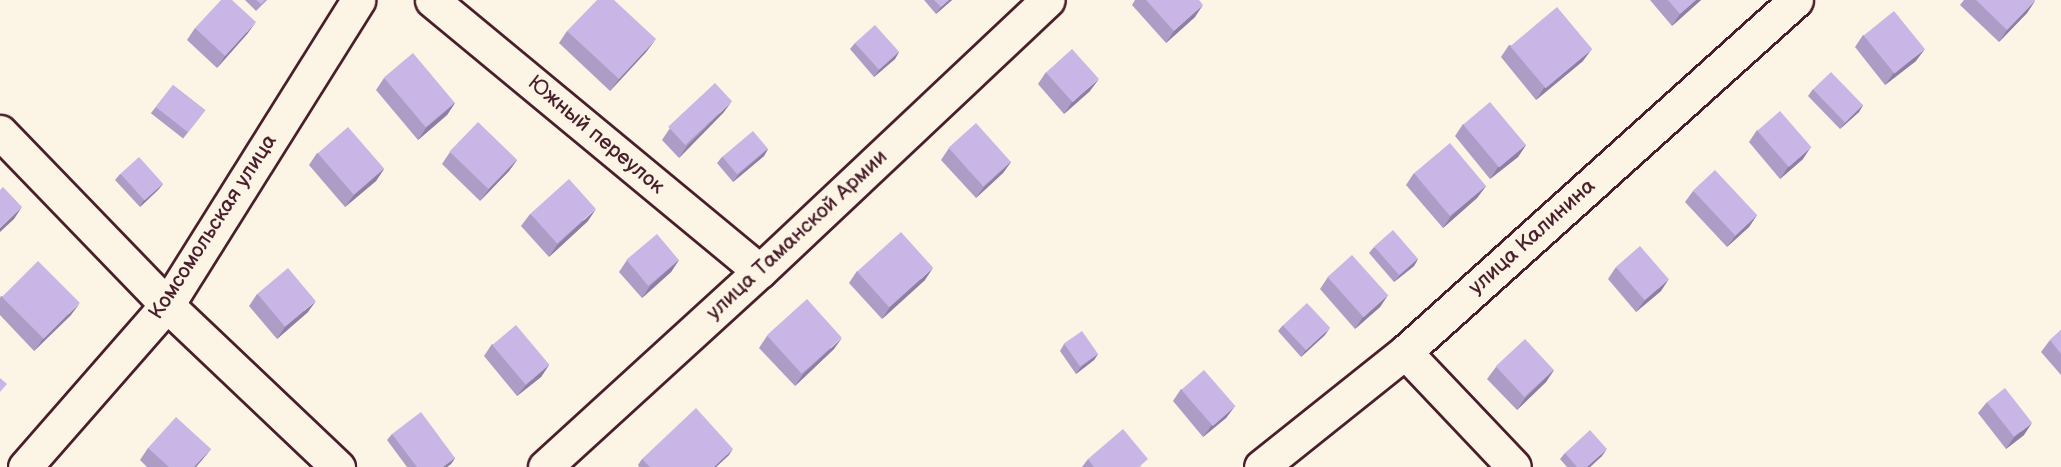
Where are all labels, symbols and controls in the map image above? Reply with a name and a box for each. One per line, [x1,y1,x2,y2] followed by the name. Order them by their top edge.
[522,70,670,200] street label: Южный переулок
[144,130,282,324] street label: Комсомольская улица
[701,145,893,325] street label: улица Таманской Армии
[1464,174,1600,300] street label: улица Калинина

